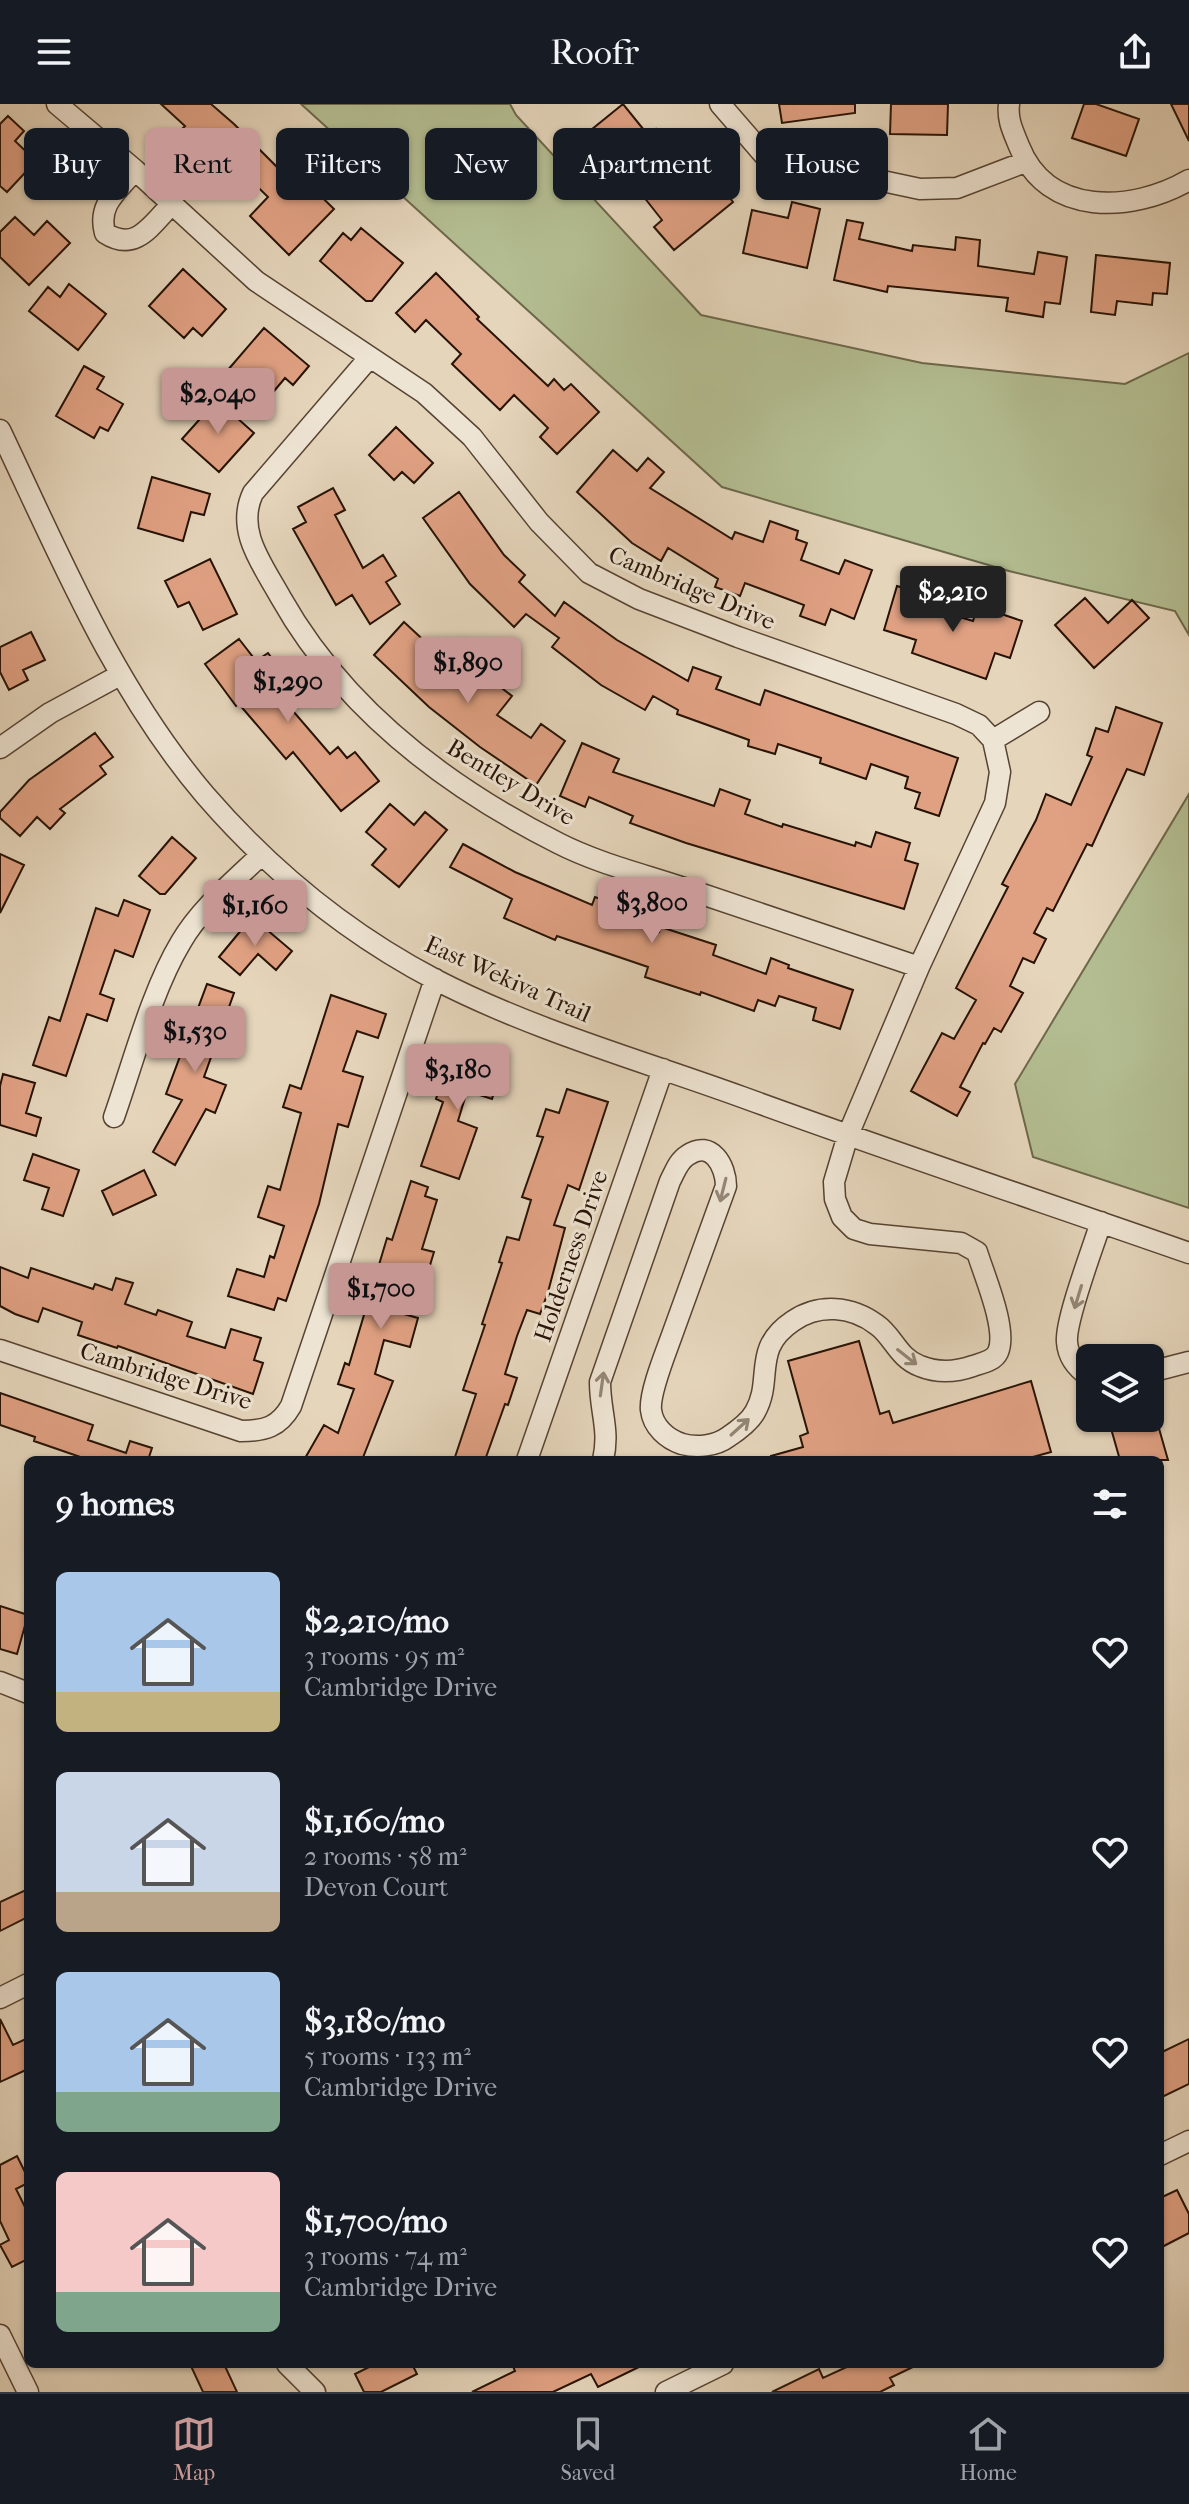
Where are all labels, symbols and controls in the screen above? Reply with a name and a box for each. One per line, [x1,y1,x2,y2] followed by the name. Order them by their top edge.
[32,30,76,74] icon: menu
[1113,30,1157,74] icon: share
[550,31,639,73] text: Roofr
[24,128,129,200] chip: Buy
[145,128,260,200] chip: Rent
[276,128,409,200] chip: Filters
[425,128,537,200] chip: New
[553,128,740,200] chip: Apartment
[756,128,888,200] chip: House
[153,368,283,436] pin: $2,040
[180,378,256,409] text: $2,040
[605,540,780,636] street label: Cambridge Drive
[888,566,1018,634] pin: $2,210
[918,576,988,607] text: $2,210
[403,637,533,705] pin: $1,890
[433,647,503,678] text: $1,890
[223,656,353,724] pin: $1,290
[253,666,323,697] text: $1,290
[442,733,580,831] street label: Bentley Drive
[587,877,717,945] pin: $3,800
[190,880,320,948] pin: $1,160
[616,887,688,918] text: $3,800
[222,890,288,921] text: $1,160
[421,930,596,1028] street label: East Wekiva Trail
[130,1006,260,1074] pin: $1,530
[163,1016,227,1047] text: $1,530
[393,1044,523,1112] pin: $3,180
[424,1054,492,1085] text: $3,180
[529,1166,613,1345] street label: Holderness Drive
[714,1177,729,1203] one-way arrow
[316,1263,446,1331] pin: $1,700
[347,1273,415,1304] text: $1,700
[1070,1284,1084,1309] one-way arrow
[77,1337,255,1415] street label: Cambridge Drive
[1076,1344,1164,1432] map controls
[1076,1344,1164,1432] button: layers
[896,1349,917,1366] one-way arrow
[595,1371,610,1397] one-way arrow
[729,1418,749,1436] one-way arrow
[1088,1482,1132,1526] icon: filters
[56,1484,175,1524] text: 9 homes
[304,1601,449,1641] text: $2,210/mo
[120,1604,216,1700] icon: home
[1088,1630,1132,1674] icon: heart
[304,1641,464,1672] text: 3 rooms · 95 m²
[304,1672,497,1703] text: Cambridge Drive
[304,1801,445,1841] text: $1,160/mo
[120,1804,216,1900] icon: home
[1088,1830,1132,1874] icon: heart
[304,1841,467,1872] text: 2 rooms · 58 m²
[304,1872,448,1903] text: Devon Court
[304,2001,445,2041] text: $3,180/mo
[120,2004,216,2100] icon: home
[1088,2030,1132,2074] icon: heart
[304,2041,471,2072] text: 5 rooms · 133 m²
[304,2072,497,2103] text: Cambridge Drive
[304,2201,448,2241] text: $1,700/mo
[120,2204,216,2300] icon: home
[1088,2230,1132,2274] icon: heart
[304,2241,467,2272] text: 3 rooms · 74 m²
[304,2272,497,2303] text: Cambridge Drive
[172,2412,216,2486] tab: Map
[561,2412,615,2486] tab: Saved
[960,2412,1017,2486] tab: Home

